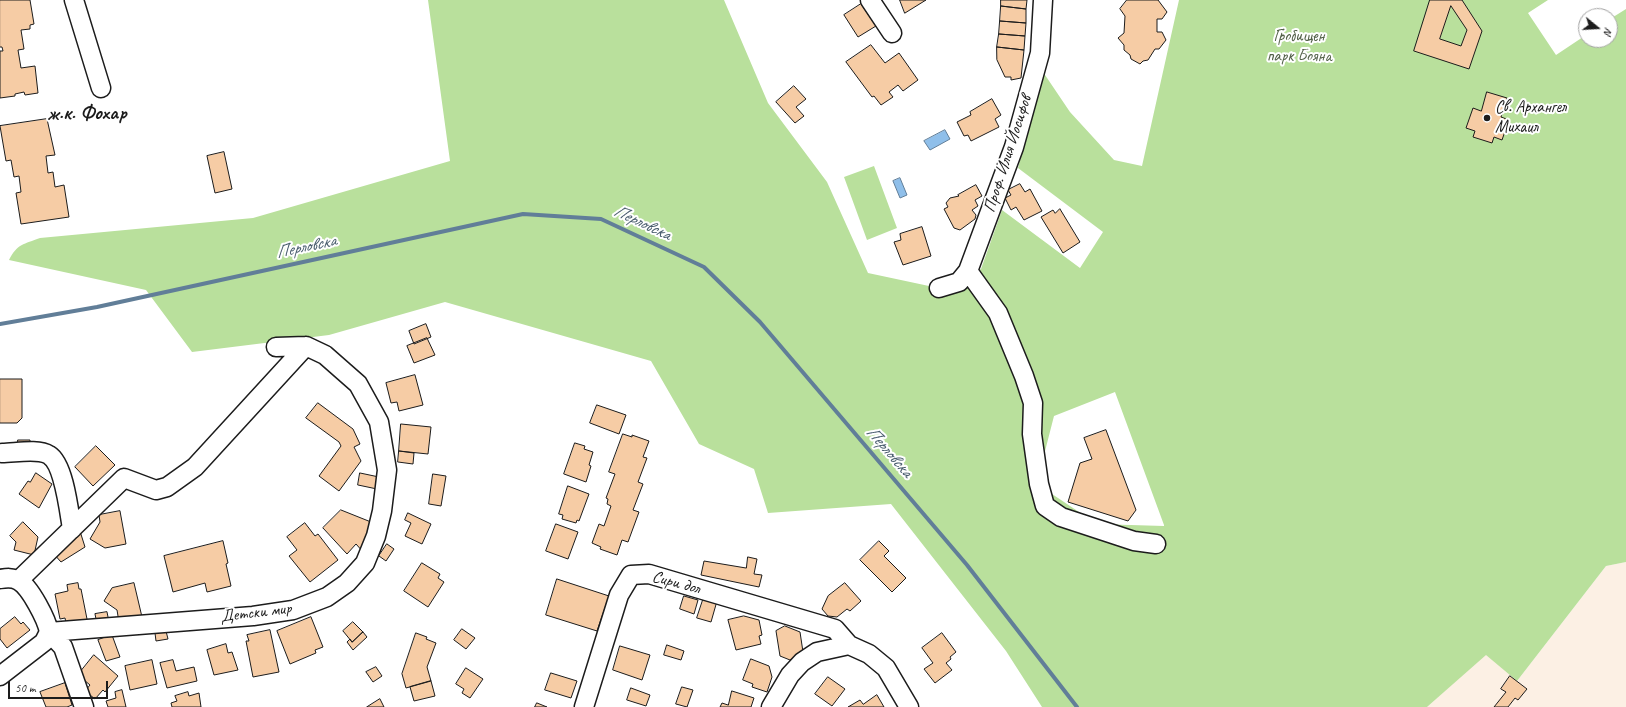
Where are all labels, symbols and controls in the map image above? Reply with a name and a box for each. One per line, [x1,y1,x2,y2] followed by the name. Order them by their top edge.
[1578,8,1618,48] north arrow
[1601,26,1616,37] text: N
[1267,27,1331,67] park label: Гробищен парк Бояна
[980,93,1036,215] street label: Проф. Илия Йосифов
[1495,98,1566,138] place label: Св. Архангел Михаил
[47,100,127,126] district label: ж.к. Фохар
[1482,113,1492,123] marker: Св. Архангел Михаил
[610,200,674,246] water label: Перловска
[274,230,338,264] water label: Перловска
[861,422,917,482] water label: Перловска
[650,567,702,599] street label: Сири дол
[219,599,293,627] street label: Детски мир
[10,673,110,699] scale bar
[15,680,35,696] text: 50 m

